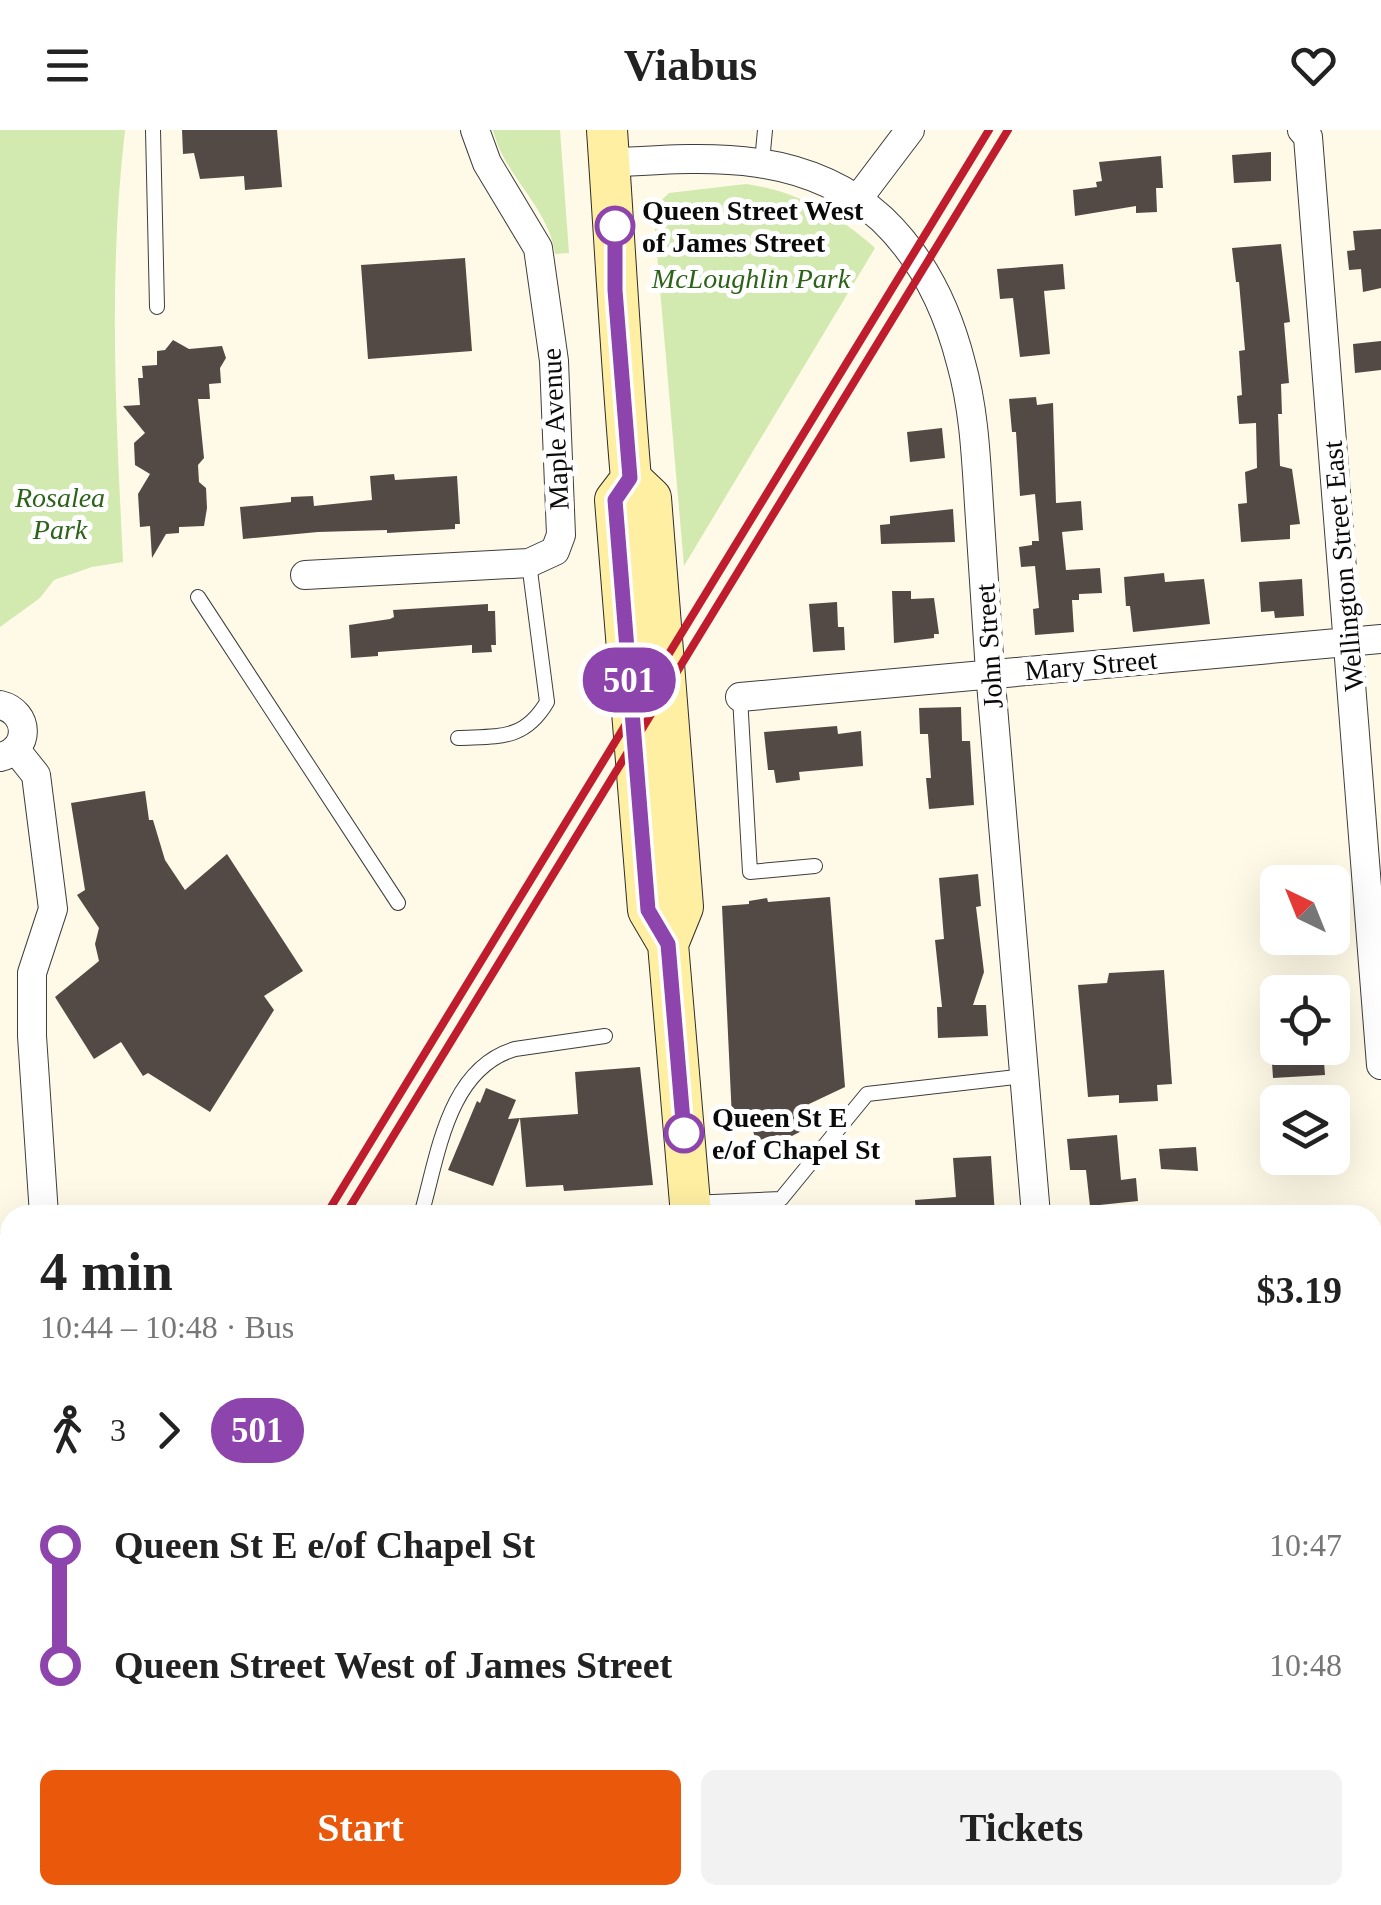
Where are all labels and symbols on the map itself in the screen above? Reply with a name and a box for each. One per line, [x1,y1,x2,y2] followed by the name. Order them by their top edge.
[642,195,864,258] place label: Queen Street West of James Street
[596,207,634,245] marker: Queen Street West of James Street
[651,263,851,294] park label: McLoughlin Park
[535,347,575,511] street label: Maple Avenue
[1317,439,1369,692] street label: Wellington Street East
[14,482,105,545] park label: Rosalea Park
[969,582,1009,710] street label: John Street
[1023,644,1159,686] street label: Mary Street
[572,648,686,712] line badge: 501
[1260,865,1350,955] north arrow
[712,1102,881,1165] place label: Queen St E e/of Chapel St
[665,1114,703,1152] marker: Queen St E e/of Chapel St

